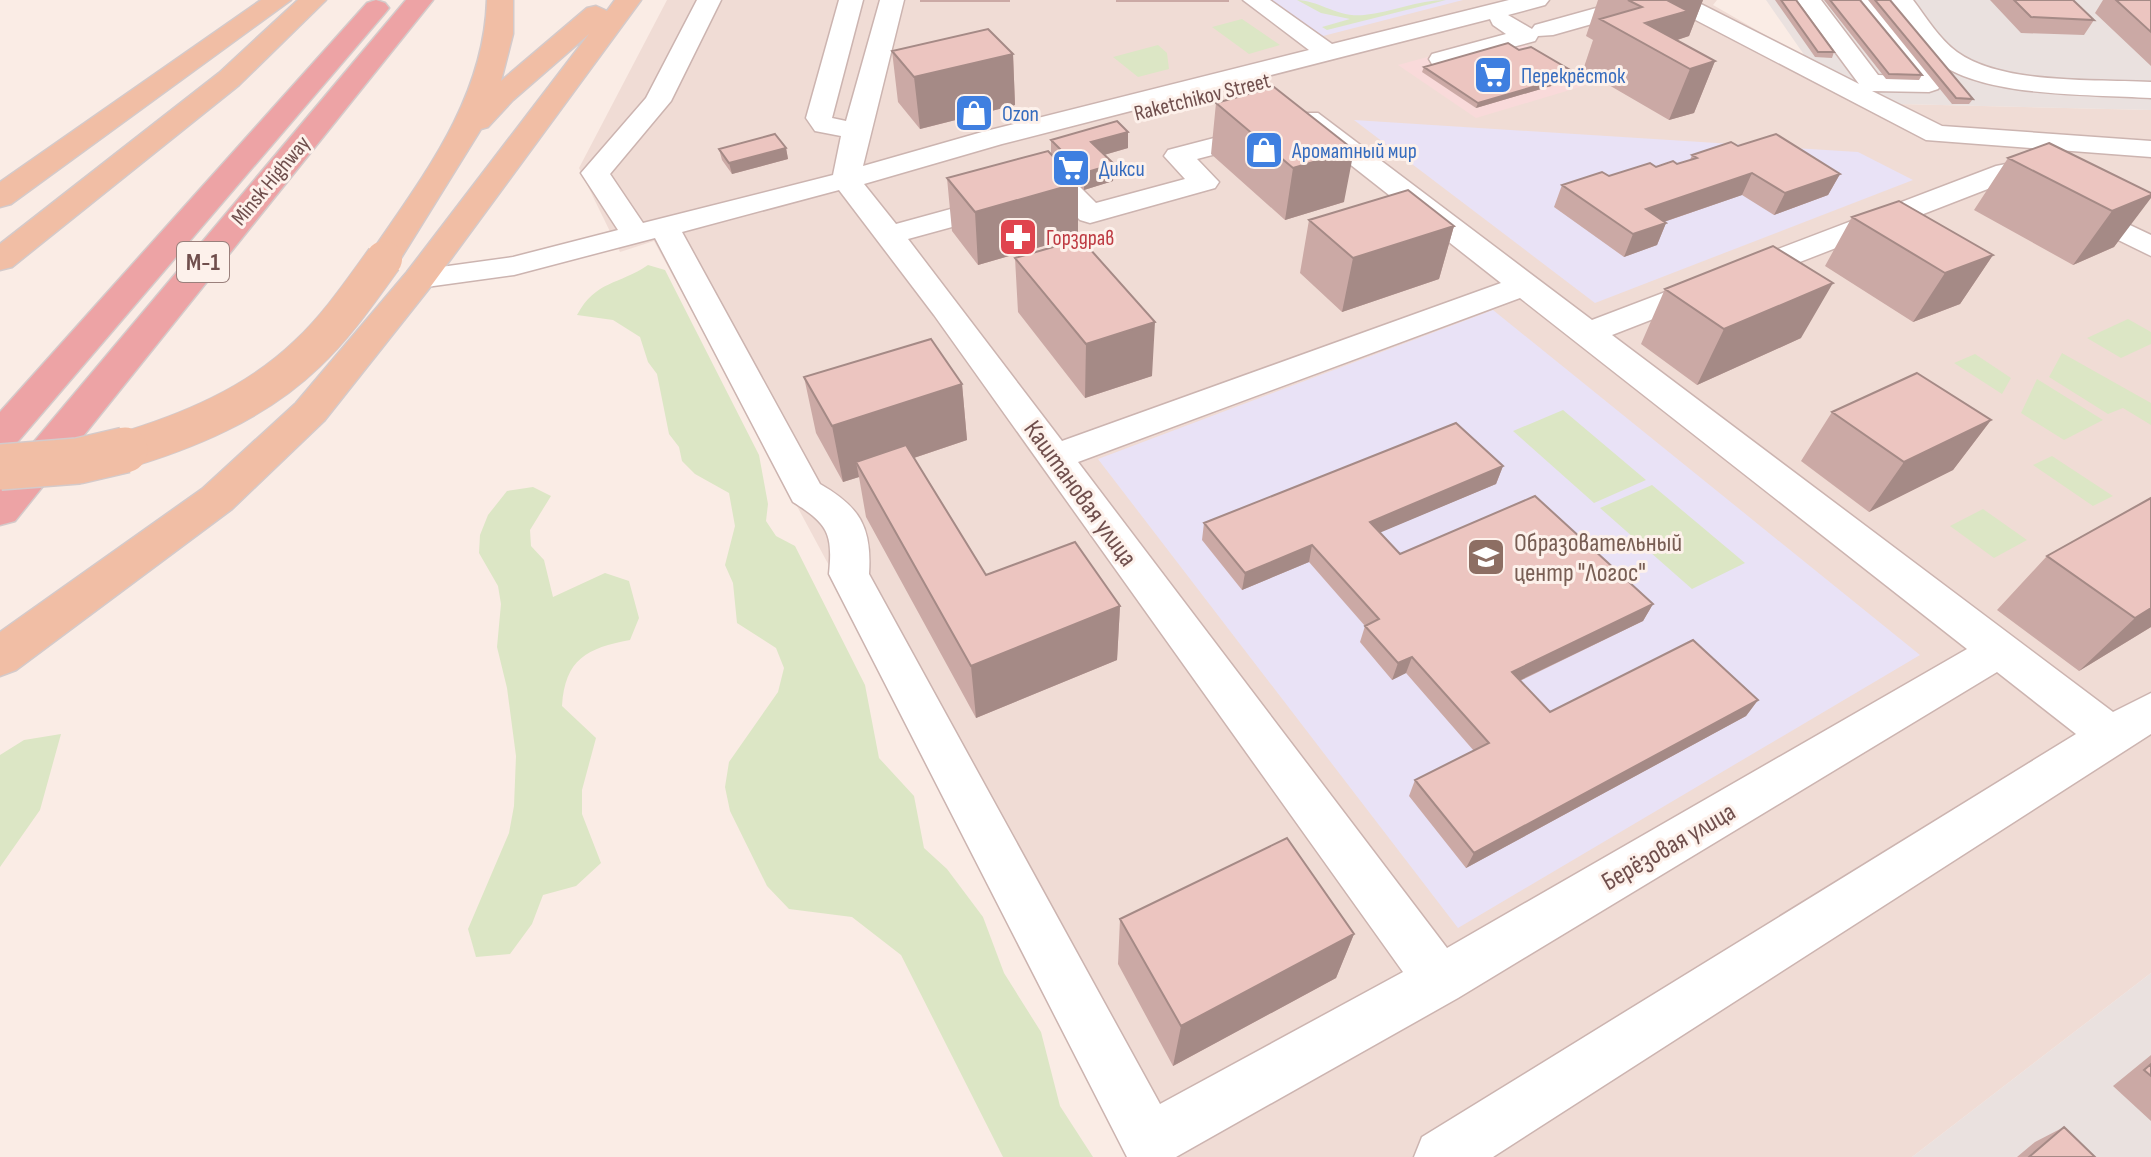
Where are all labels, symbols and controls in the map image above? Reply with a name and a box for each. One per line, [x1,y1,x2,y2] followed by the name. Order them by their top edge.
[1472,54,1514,96] supermarket icon: Перекрёсток
[1521,63,1626,90] place label: Перекрёсток
[1131,67,1274,127] street label: Raketchikov Street
[953,92,995,134] shop icon: Ozon
[1002,101,1039,128] place label: Ozon
[1243,129,1285,171] shop icon: Ароматный мир
[226,130,317,231] street label: Minsk Highway
[1291,138,1417,165] place label: Ароматный мир
[1050,147,1092,189] supermarket icon: Дикси
[1099,156,1145,183] place label: Дикси
[997,216,1039,258] pharmacy icon: Горздрав
[1046,225,1114,252] place label: Горздрав
[177,242,229,282] road number: М-1
[1017,415,1143,573] street label: Каштановая улица
[1514,528,1682,589] place label: Образовательный центр "Логос"
[1465,536,1507,578] school or university icon: Образовательный центр "Логос"
[1596,797,1741,898] street label: Берёзовая улица

